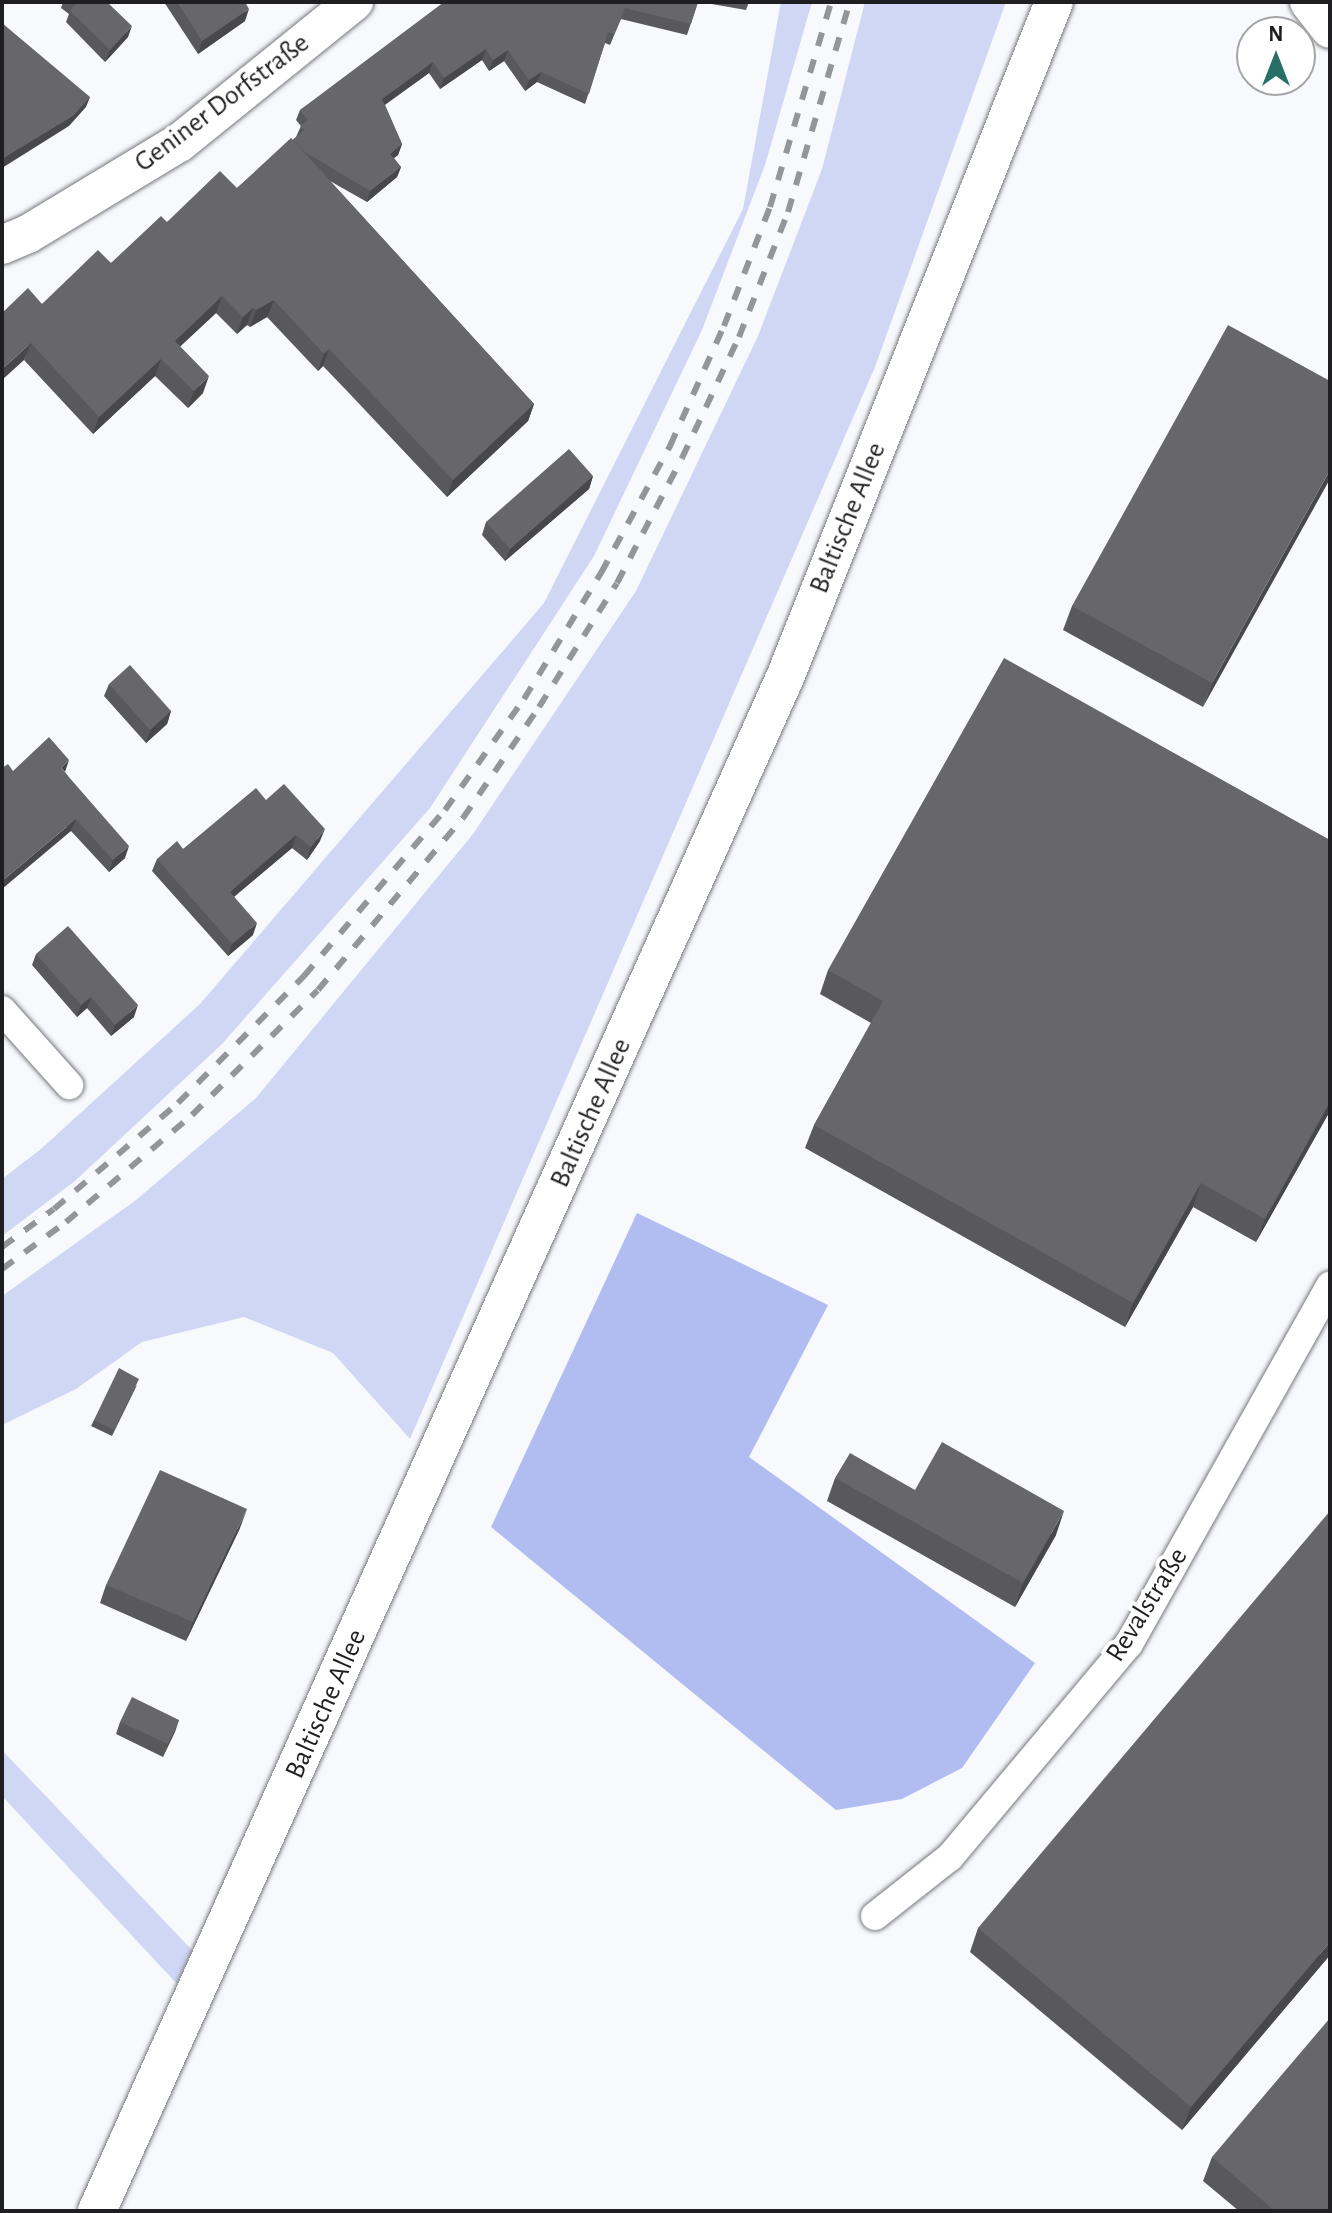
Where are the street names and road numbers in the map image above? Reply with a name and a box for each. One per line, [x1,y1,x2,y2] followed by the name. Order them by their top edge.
[128,26,316,180] street label: Geniner Dorfstraße
[803,438,893,598] street label: Baltische Allee
[543,1033,639,1193] street label: Baltische Allee
[1099,1542,1195,1668] street label: Revalstraße
[278,1624,374,1784] street label: Baltische Allee

